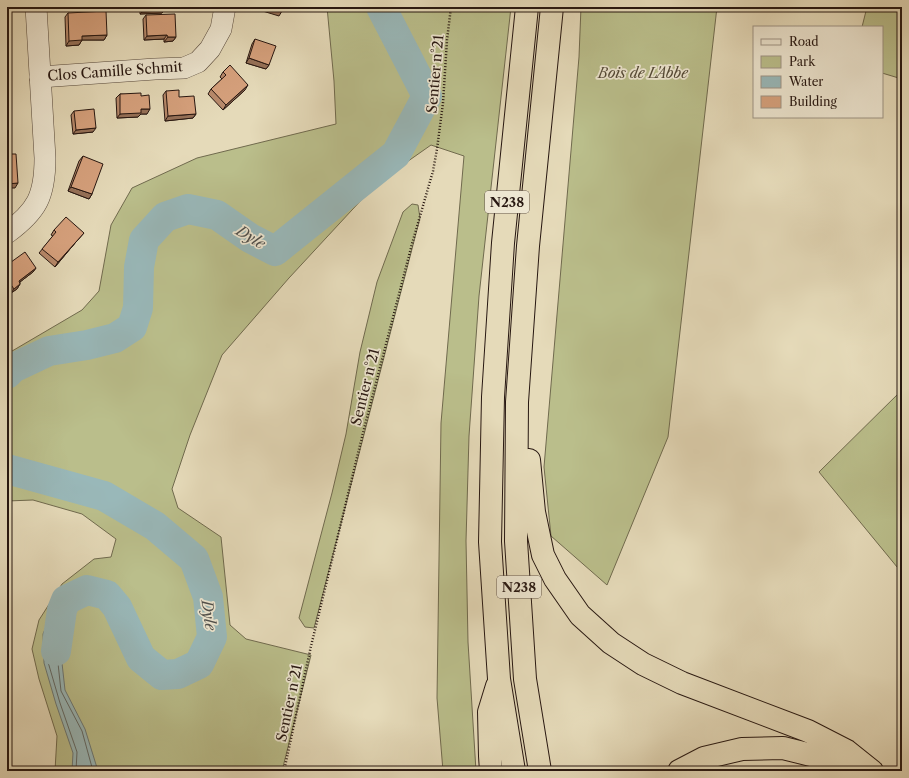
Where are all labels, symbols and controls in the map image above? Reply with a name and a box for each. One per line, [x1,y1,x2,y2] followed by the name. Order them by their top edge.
[753,26,883,118] legend
[423,34,447,114] street label: Sentier n°21
[789,34,819,49] text: Road
[789,54,816,69] text: Park
[47,57,183,85] street label: Clos Camille Schmit
[597,64,689,82] park label: Bois de L'Abbe
[788,74,823,89] text: Water
[789,94,837,109] text: Building
[485,191,529,213] road number: N238
[232,220,270,253] water label: Dyle
[347,347,383,427] street label: Sentier n°21
[497,576,541,598] road number: N238
[197,598,221,632] water label: Dyle
[272,662,306,743] street label: Sentier n°21

